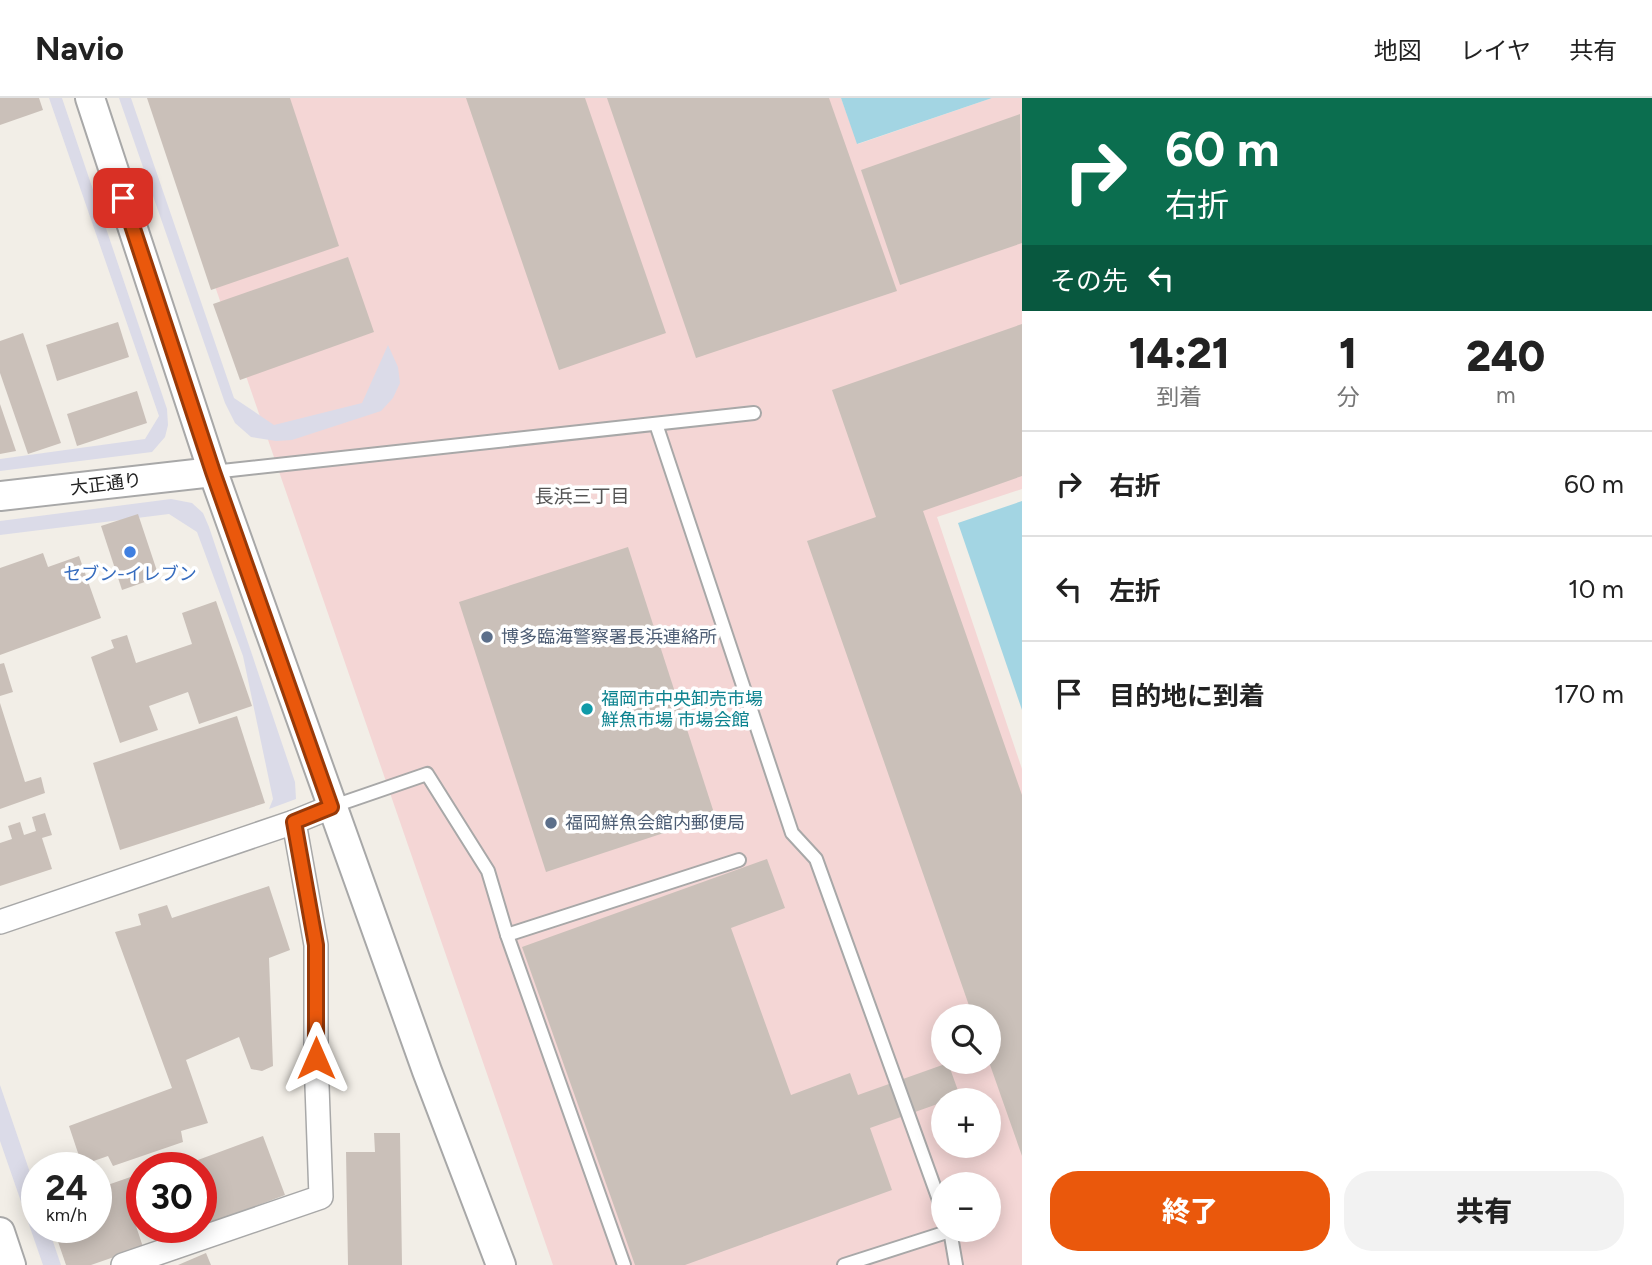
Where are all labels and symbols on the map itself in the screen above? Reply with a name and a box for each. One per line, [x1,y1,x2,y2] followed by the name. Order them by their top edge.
[93,168,153,228] pin
[69,469,143,499] street label: 大正通り
[534,485,630,508] district label: 長浜三丁目
[122,544,138,560] marker: セブン-イレブン
[63,563,197,585] place label: セブン-イレブン
[501,626,717,648] place label: 博多臨海警察署長浜連絡所
[479,629,495,645] marker: 博多臨海警察署長浜連絡所
[601,688,763,731] place label: 福岡市中央卸売市場 鮮魚市場 市場会館
[579,701,595,717] marker: 福岡市中央卸売市場 鮮魚市場 市場会館
[565,812,745,834] place label: 福岡鮮魚会館内郵便局
[543,815,559,831] marker: 福岡鮮魚会館内郵便局
[279,1021,353,1095] position arrow
[126,1152,217,1243] speed limit sign: 30

